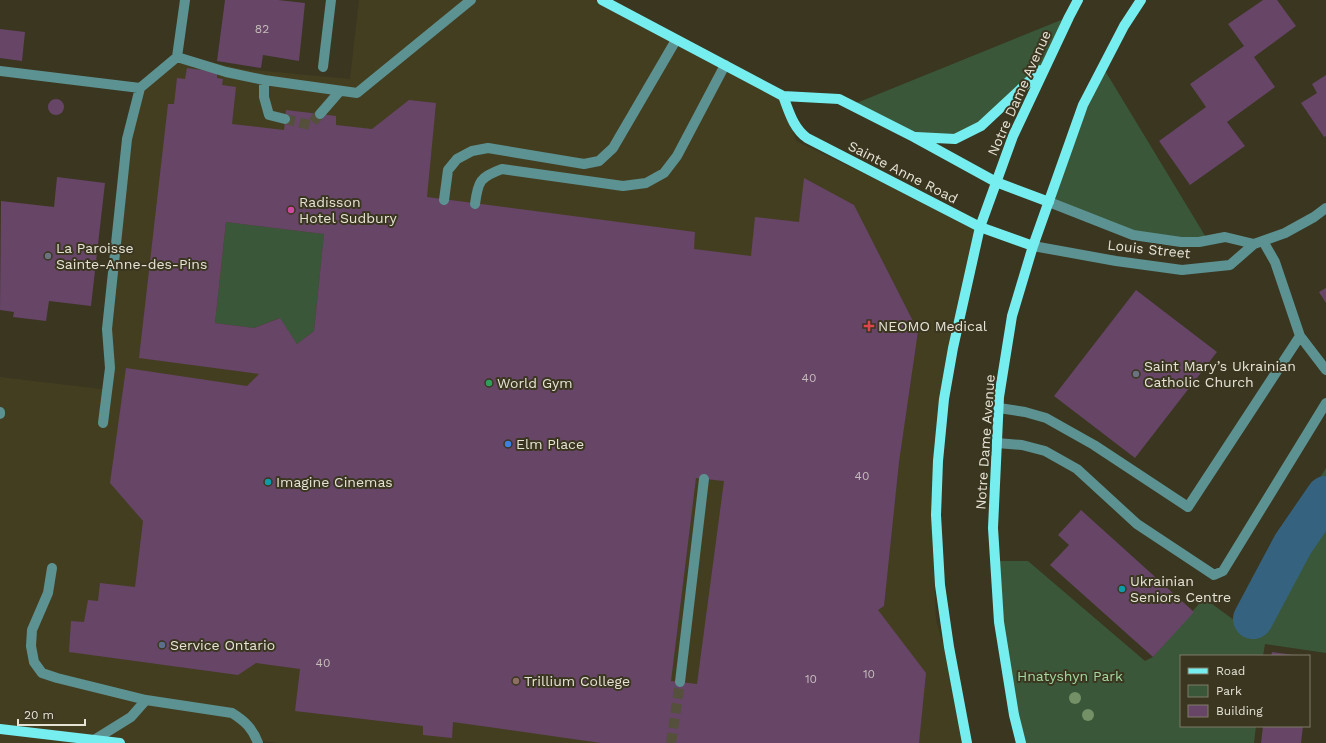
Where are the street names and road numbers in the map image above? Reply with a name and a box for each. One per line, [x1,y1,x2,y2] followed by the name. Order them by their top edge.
[984,28,1054,158] street label: Notre Dame Avenue
[846,137,960,207] street label: Sainte Anne Road
[1107,237,1191,261] street label: Louis Street
[972,374,998,510] street label: Notre Dame Avenue

